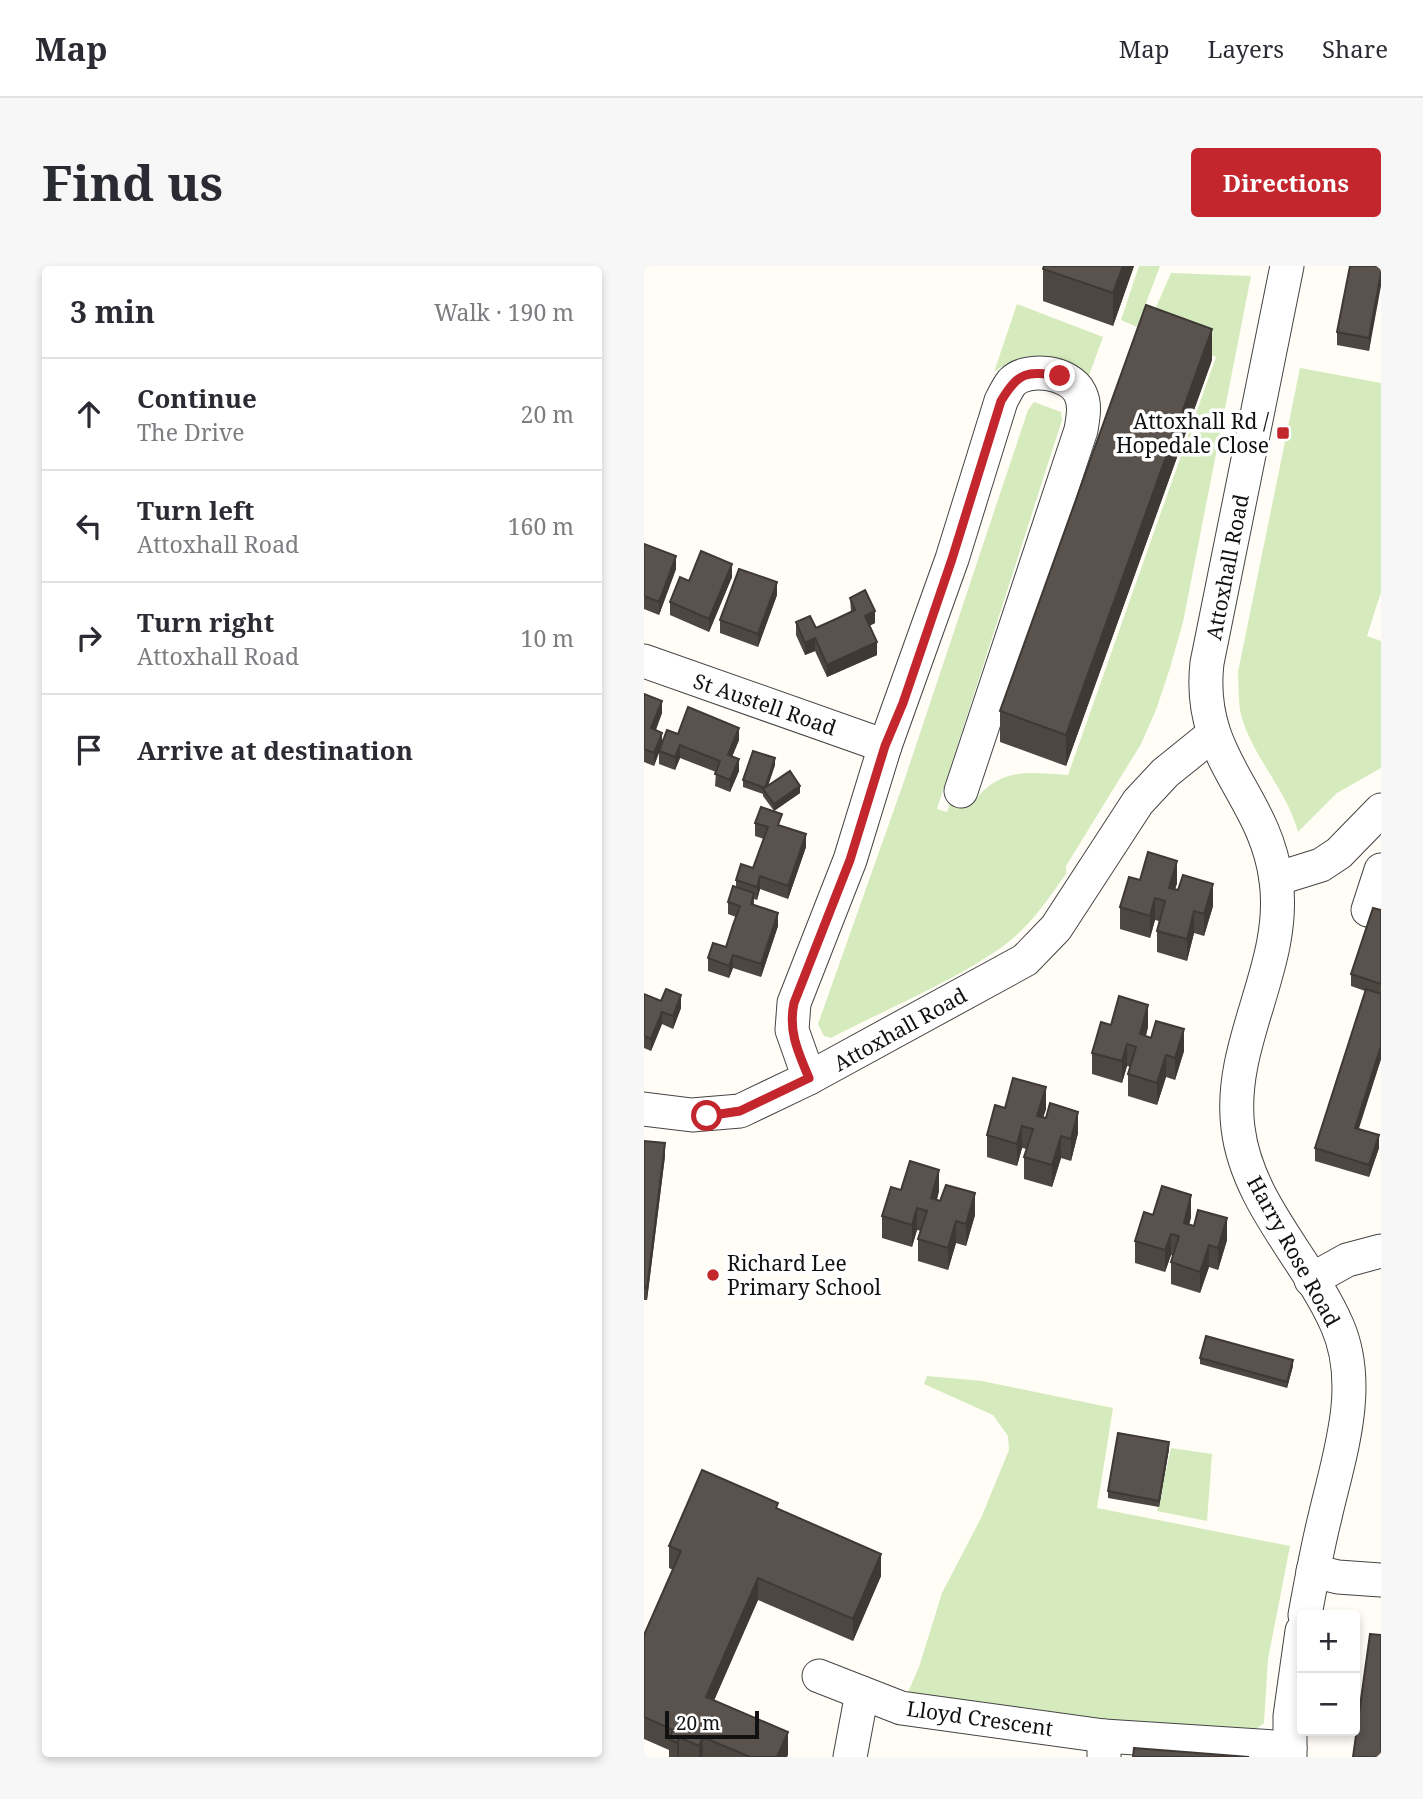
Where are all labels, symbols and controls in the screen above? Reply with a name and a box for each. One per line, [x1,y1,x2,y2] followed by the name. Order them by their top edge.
[35,26,108,71] text: Map
[1119,32,1170,65] text: Map
[1208,32,1284,65] text: Layers
[1322,32,1388,65] text: Share
[1191,148,1381,217] button: Directions
[42,149,223,215] text: Find us
[70,291,155,332] text: 3 min
[434,296,574,328] text: Walk · 190 m
[1044,360,1075,391] route end
[137,380,257,416] text: Continue
[70,395,108,433] icon: ahead
[521,398,574,430] text: 20 m
[1116,407,1270,459] place label: Attoxhall Rd / Hopedale Close
[137,416,245,448] text: The Drive
[1275,425,1291,441] marker: Attoxhall Rd / Hopedale Close
[137,492,254,528] text: Turn left
[1199,492,1255,642] street label: Attoxhall Road
[70,507,108,545] icon: left
[508,510,574,542] text: 160 m
[137,528,299,560] text: Attoxhall Road
[137,604,274,640] text: Turn right
[70,619,108,657] icon: right
[521,622,574,654] text: 10 m
[137,640,299,672] text: Attoxhall Road
[690,666,840,742] street label: St Austell Road
[70,731,108,769] icon: arrive
[137,732,413,768] text: Arrive at destination
[828,981,972,1077] street label: Attoxhall Road
[691,1100,722,1131] route start
[1241,1171,1347,1331] street label: Harry Rose Road
[727,1249,882,1301] place label: Richard Lee Primary School
[705,1267,721,1283] marker: Richard Lee Primary School
[1297,1610,1360,1736] map controls
[1297,1610,1360,1673] button: +
[1297,1673,1360,1736] button: −
[905,1694,1055,1742] street label: Lloyd Crescent
[665,1708,760,1740] scale bar
[676,1710,720,1736] text: 20 m

